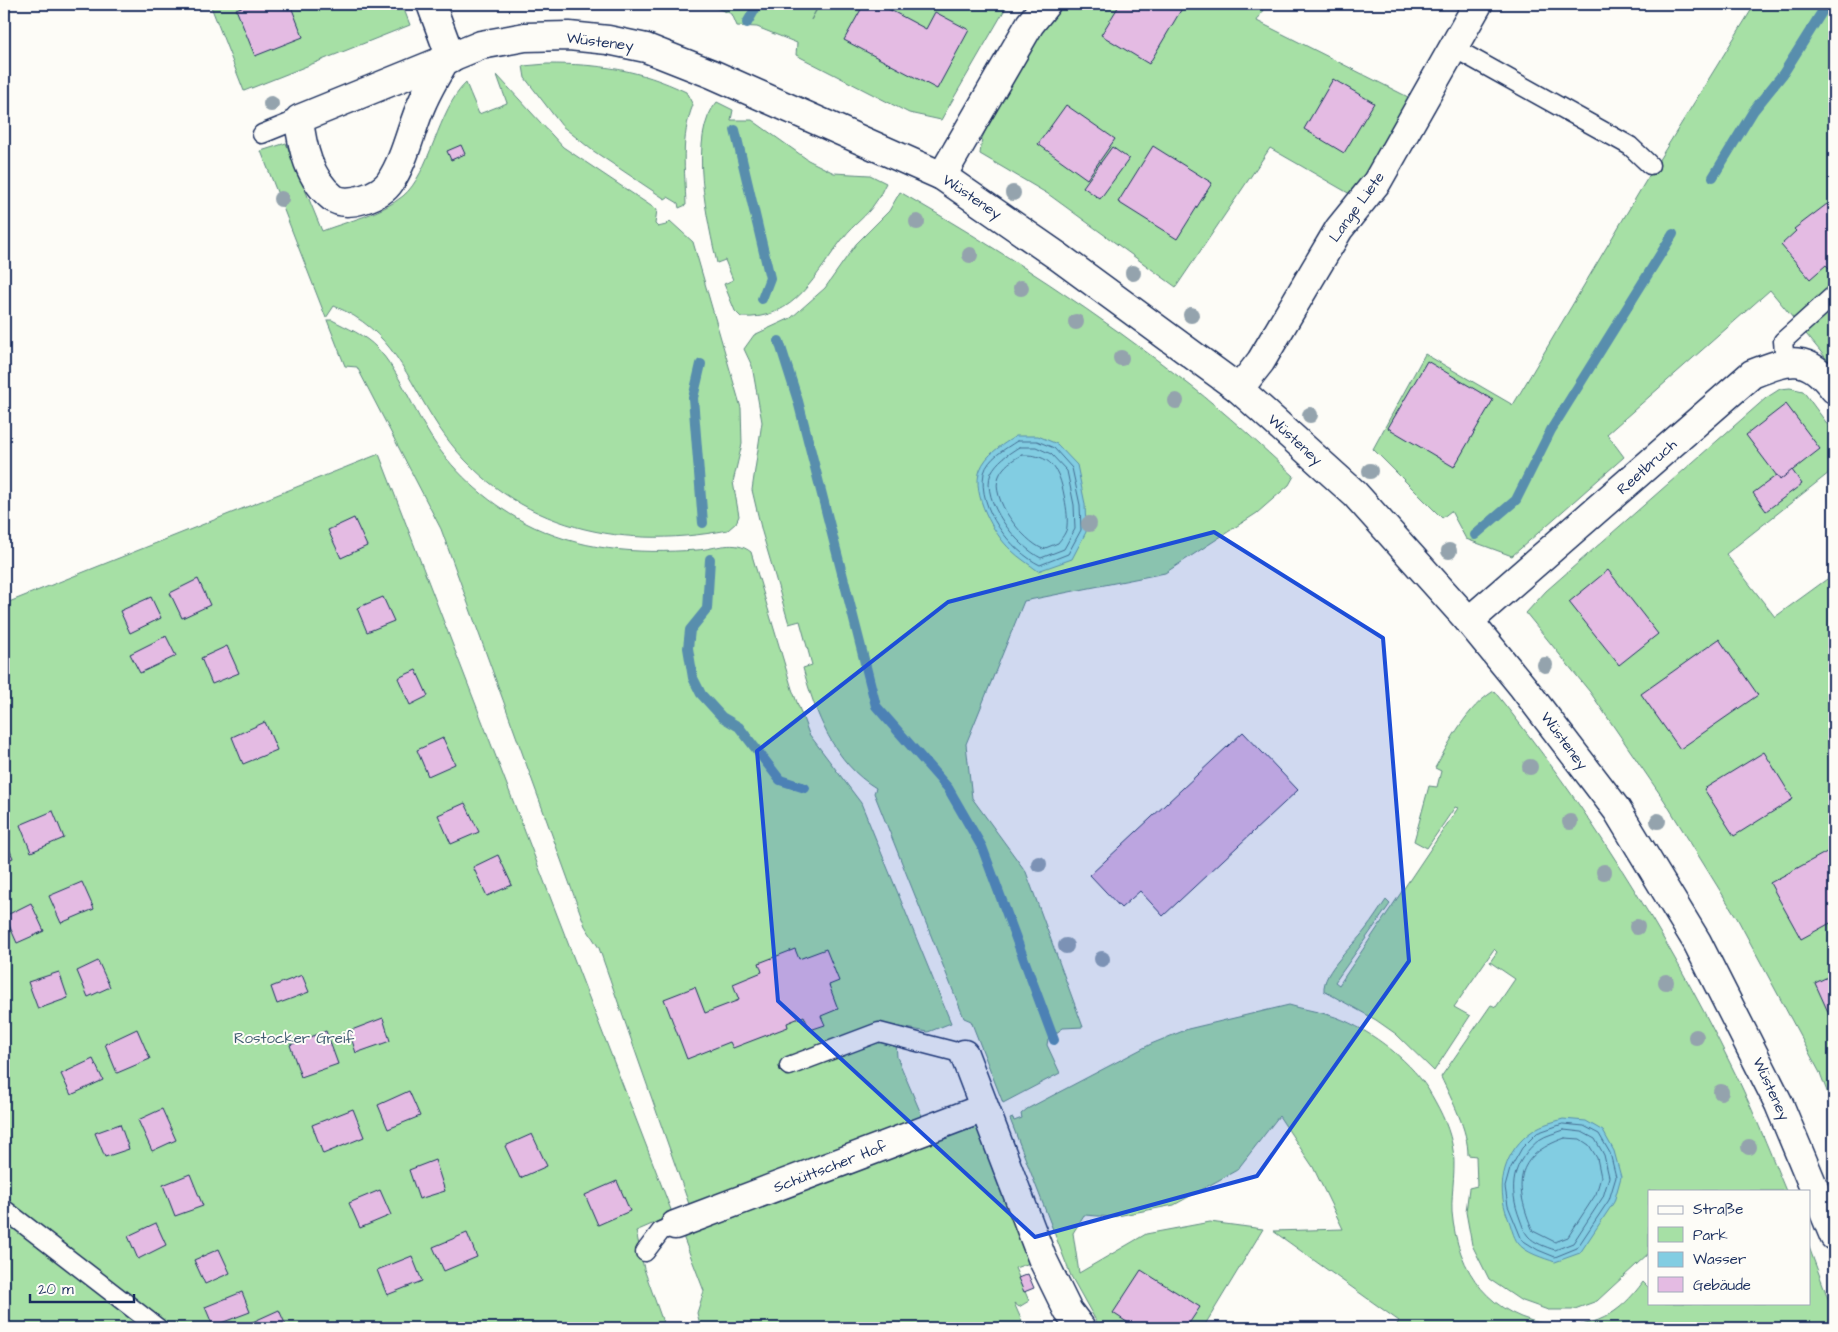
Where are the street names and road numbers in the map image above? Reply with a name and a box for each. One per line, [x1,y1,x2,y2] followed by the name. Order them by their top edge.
[565,27,635,58] street label: Wüsteney
[1324,168,1390,247] street label: Lange Liete
[938,169,1006,225] street label: Wüsteney
[1262,410,1327,471] street label: Wüsteney
[1612,434,1682,500] street label: Reetbruch
[1535,708,1593,775] street label: Wüsteney
[1746,1054,1795,1124] street label: Wüsteney
[770,1136,890,1198] street label: Schüttscher Hof

